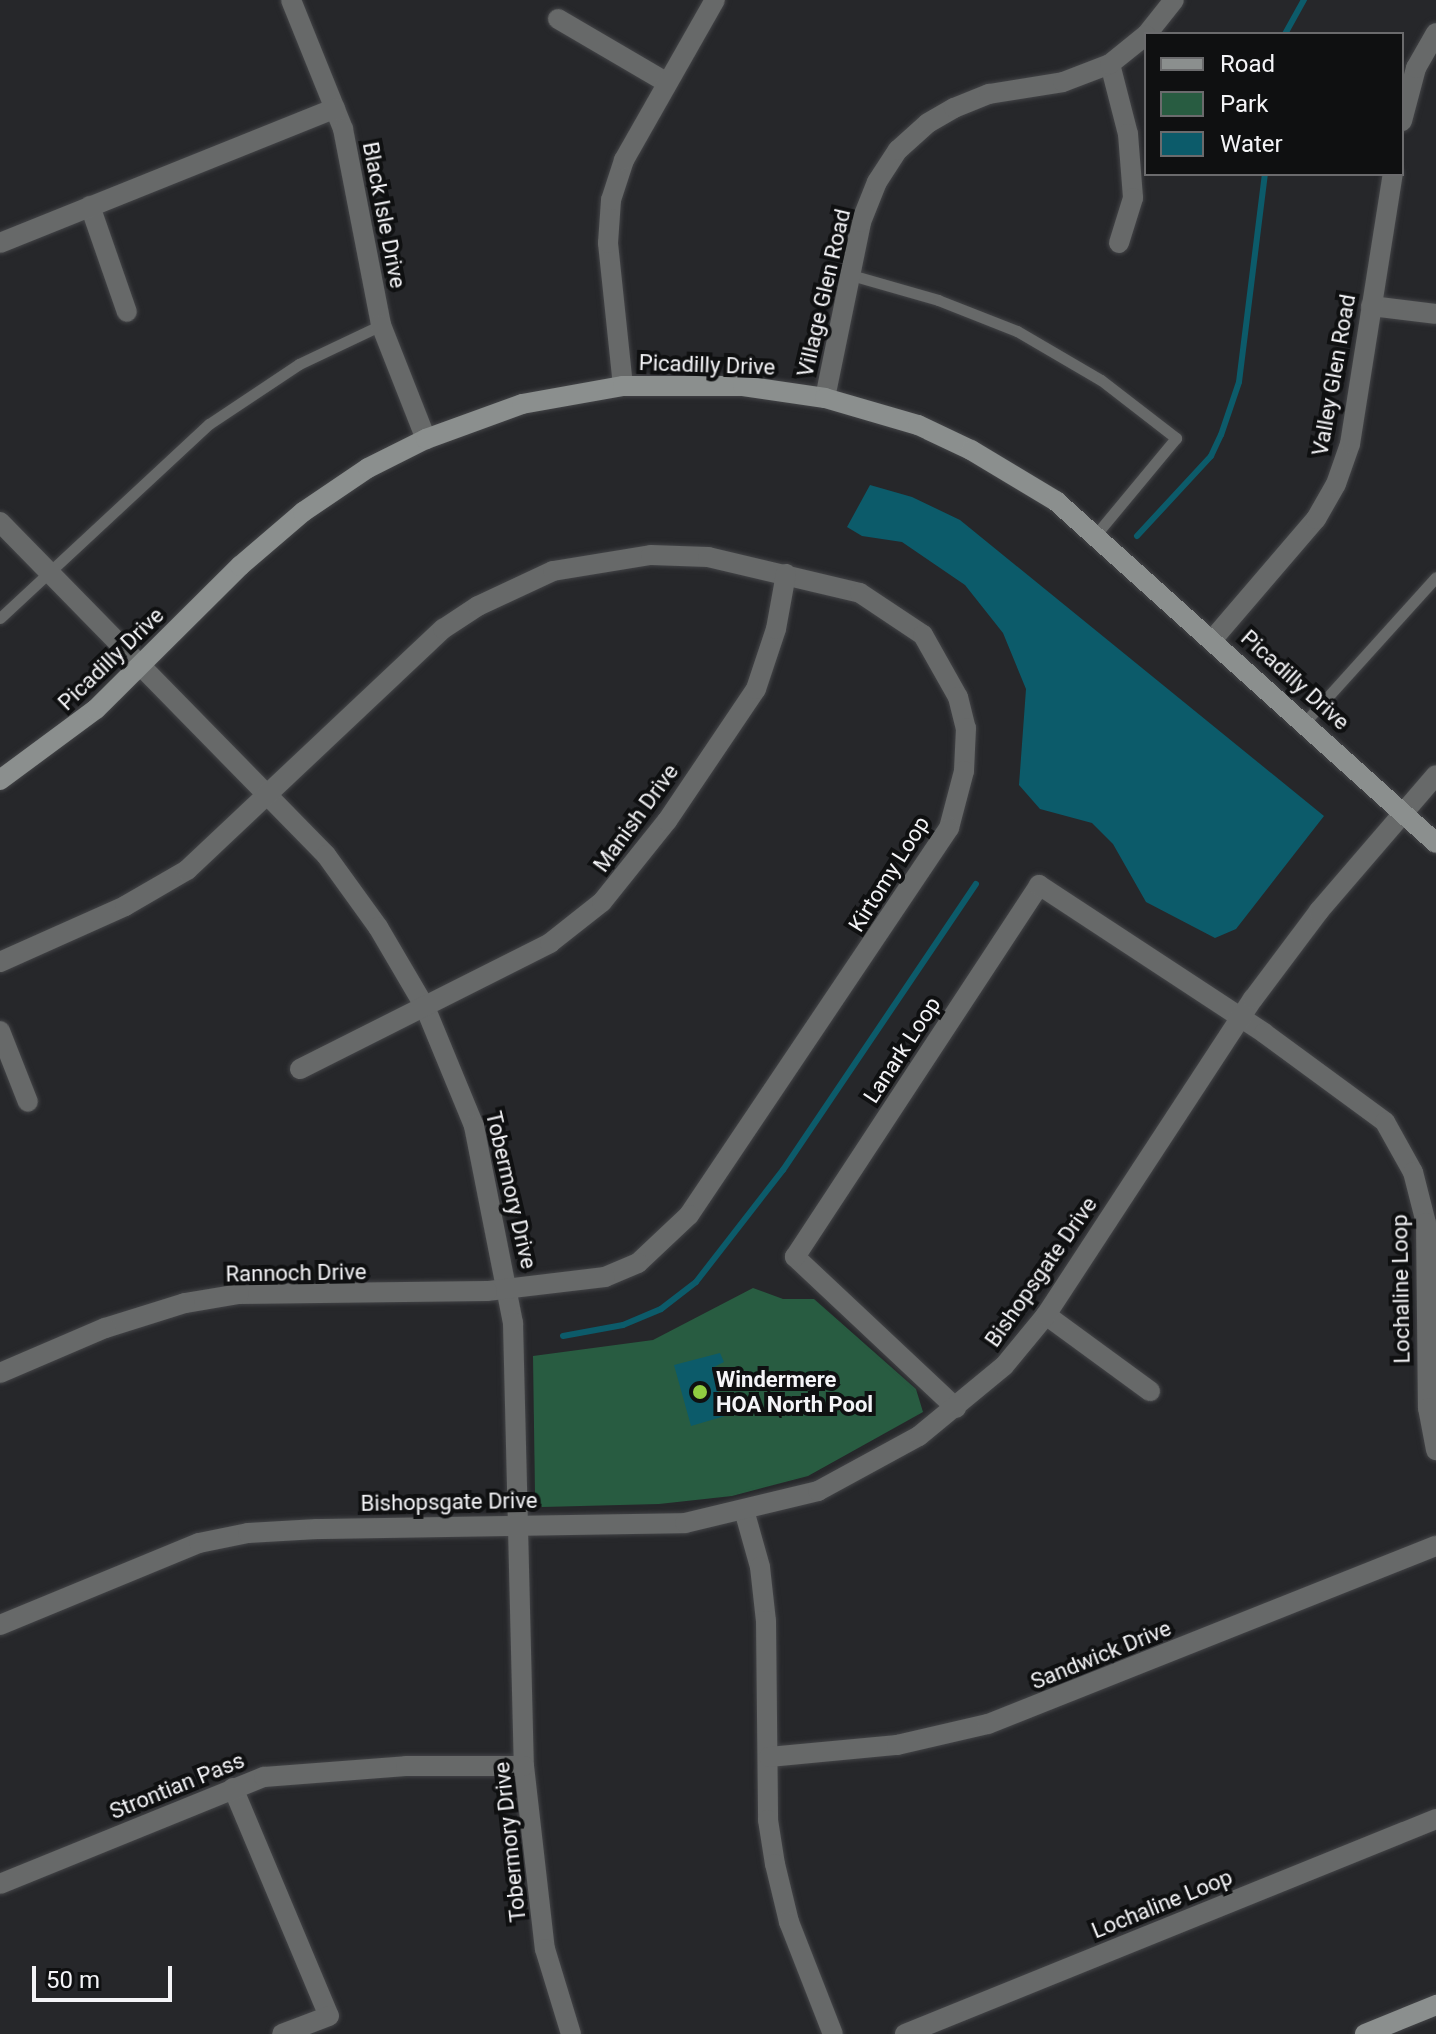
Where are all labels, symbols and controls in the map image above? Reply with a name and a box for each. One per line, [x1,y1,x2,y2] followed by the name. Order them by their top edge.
[1144,32,1404,176] legend
[1220,50,1275,78] text: Road
[1220,90,1268,118] text: Park
[1220,130,1283,158] text: Water
[357,140,411,290] street label: Black Isle Drive
[792,206,856,380] street label: Village Glen Road
[1307,292,1361,458] street label: Valley Glen Road
[638,349,776,381] street label: Picadilly Drive
[53,602,169,716] street label: Picadilly Drive
[1235,625,1355,735] street label: Picadilly Drive
[588,759,684,877] street label: Manish Drive
[843,811,935,937] street label: Kirtomy Loop
[858,992,946,1108] street label: Lanark Loop
[480,1109,542,1271] street label: Tobermory Drive
[979,1192,1103,1352] street label: Bishopsgate Drive
[1386,1214,1416,1364] street label: Lochaline Loop
[225,1259,367,1287] street label: Rannoch Drive
[716,1366,873,1418] place label: Windermere HOA North Pool
[691,1383,709,1401] marker: Windermere HOA North Pool
[360,1487,538,1517] street label: Bishopsgate Drive
[1027,1615,1175,1695] street label: Sandwick Drive
[106,1747,248,1825] street label: Strontian Pass
[488,1761,532,1923] street label: Tobermory Drive
[1088,1864,1236,1944] street label: Lochaline Loop
[36,1950,176,2000] scale bar
[46,1966,100,1994] text: 50 m

